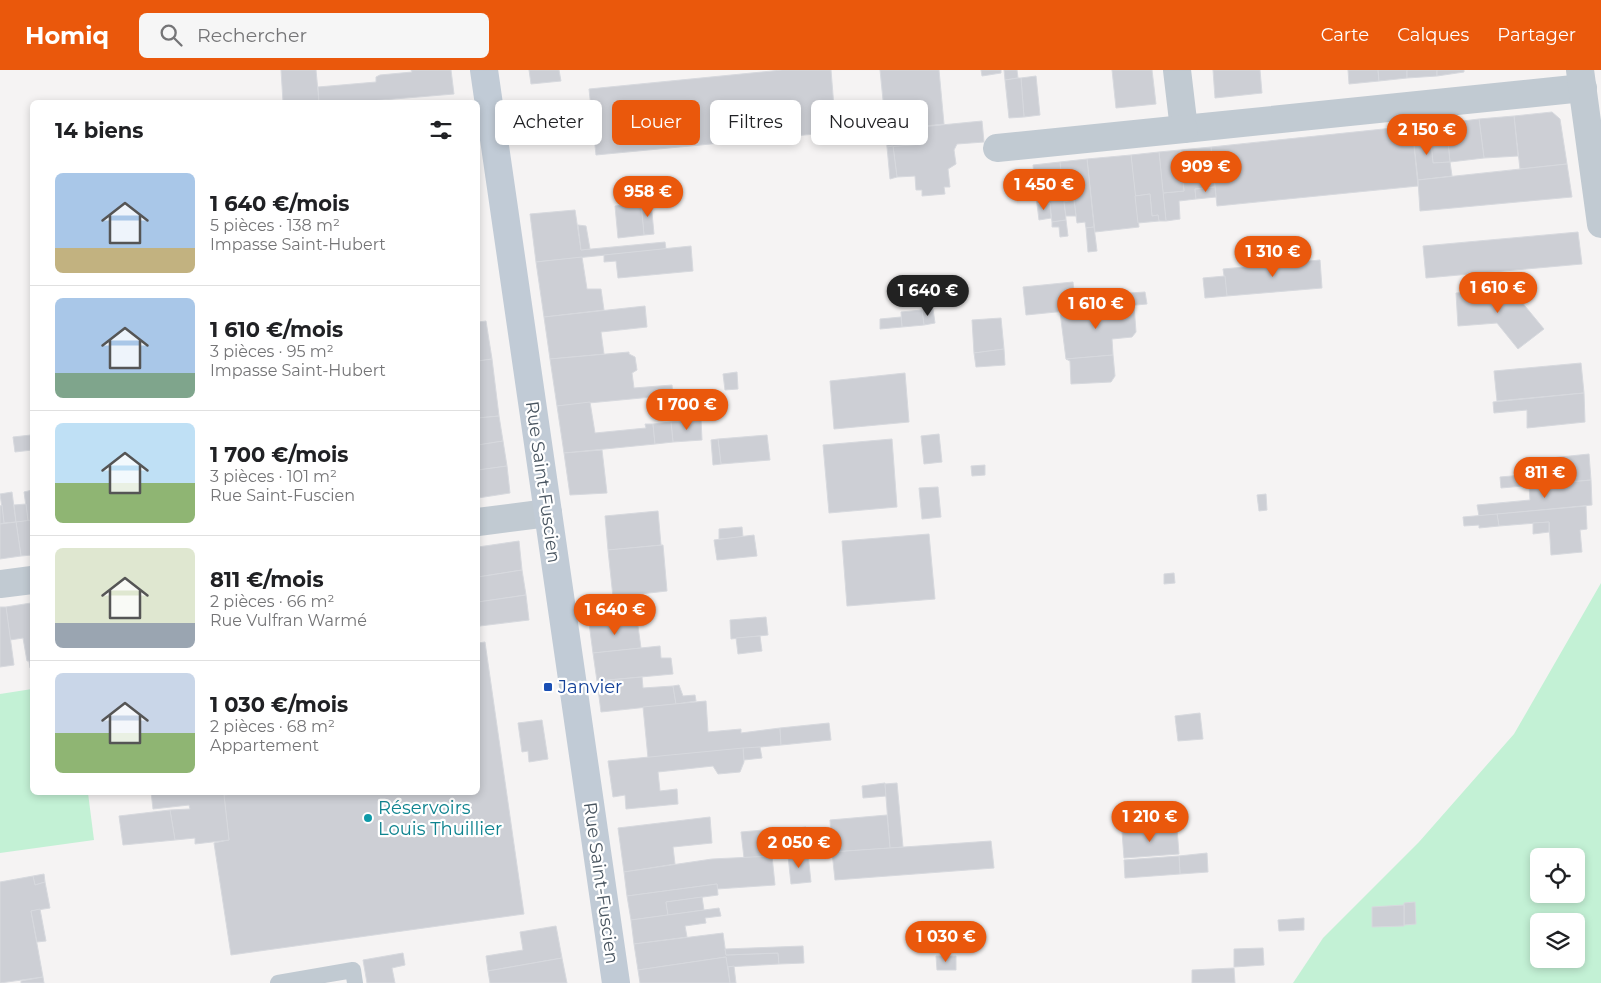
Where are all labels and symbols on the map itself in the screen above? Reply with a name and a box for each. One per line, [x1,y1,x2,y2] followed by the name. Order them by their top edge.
[1381,114,1473,156] pin: 2 150 €
[1171,150,1241,193] pin: 909 €
[998,168,1090,211] pin: 1 450 €
[613,176,683,218] pin: 958 €
[1227,236,1319,278] pin: 1 310 €
[1452,272,1544,314] pin: 1 610 €
[882,274,974,317] pin: 1 640 €
[1050,288,1142,330] pin: 1 610 €
[641,388,733,431] pin: 1 700 €
[521,400,565,564] street label: Rue Saint-Fuscien
[1510,456,1580,499] pin: 811 €
[569,594,661,636] pin: 1 640 €
[557,676,622,698] place label: Janvier
[542,681,554,693] marker: Janvier
[378,797,502,840] place label: Réservoirs Louis Thuillier
[1104,800,1196,843] pin: 1 210 €
[579,801,623,965] street label: Rue Saint-Fuscien
[362,812,374,824] marker: Réservoirs Louis Thuillier
[753,826,845,869] pin: 2 050 €
[900,920,992,963] pin: 1 030 €

